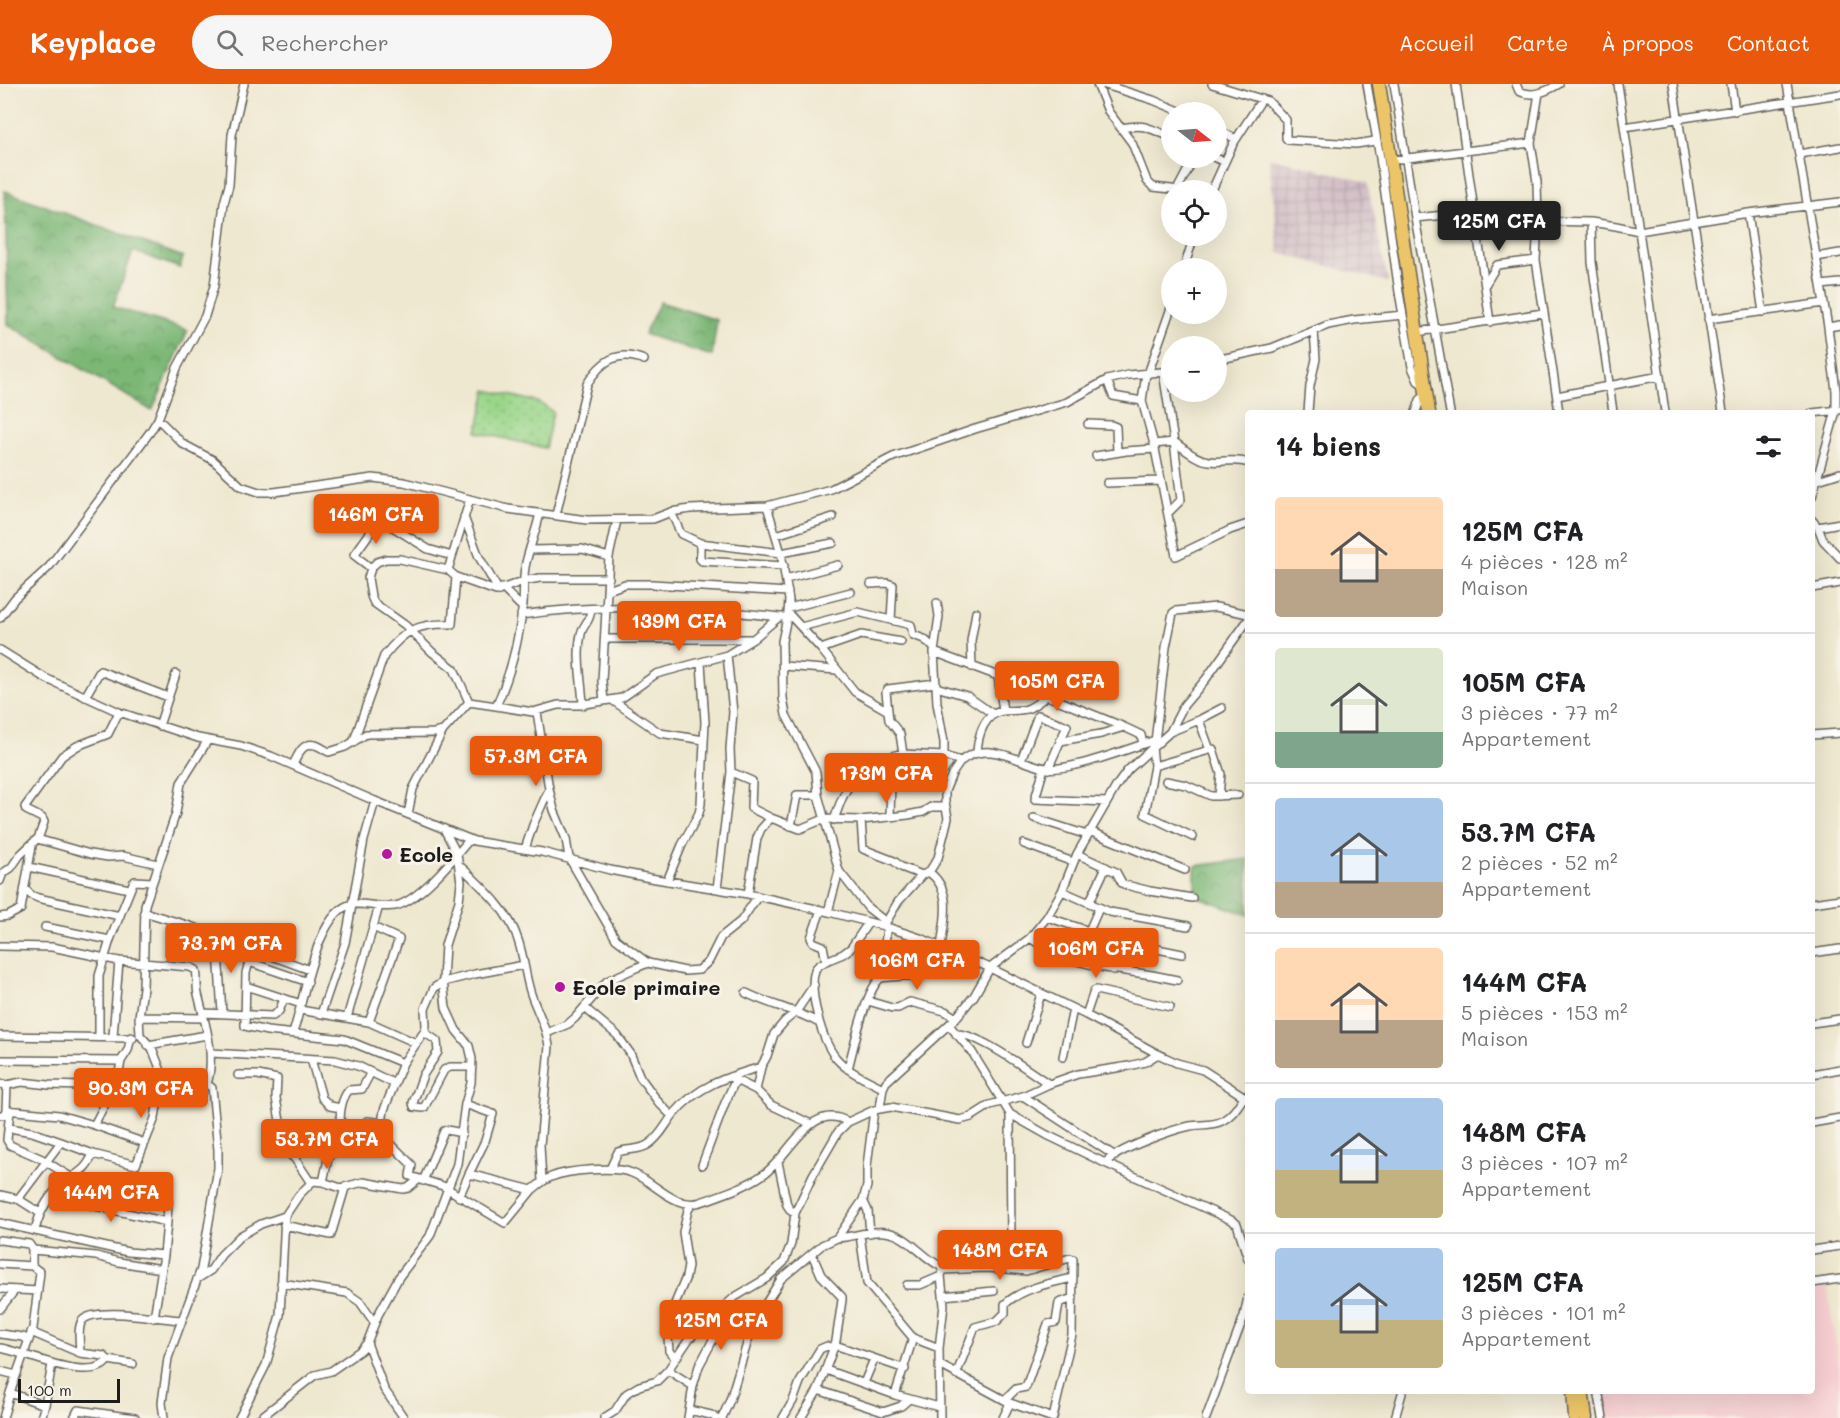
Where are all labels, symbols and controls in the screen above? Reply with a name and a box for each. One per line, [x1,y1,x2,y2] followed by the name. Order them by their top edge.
[192,15,612,69] search box
[30,24,156,60] text: Keyplace
[213,26,246,59] icon: search
[261,28,389,57] text: Rechercher
[1399,29,1474,56] text: Accueil
[1507,29,1568,56] text: Carte
[1601,29,1694,56] text: À propos
[1727,29,1810,56] text: Contact
[1161,102,1227,168] north arrow
[1161,102,1227,402] map controls
[1161,180,1227,246] button: locate
[1437,201,1561,252] pin: 125M CFA
[1452,207,1546,233] text: 125M CFA
[1161,258,1227,324] button: +
[1161,336,1227,402] button: −
[1275,429,1381,463] text: 14 biens
[1752,430,1785,463] icon: filters
[314,494,438,545] pin: 146M CFA
[328,500,424,526] text: 146M CFA
[1461,514,1584,548] text: 125M CFA
[1323,521,1395,593] icon: home
[1461,548,1627,574] text: 4 pièces · 128 m²
[1461,574,1528,600] text: Maison
[617,601,741,652] pin: 139M CFA
[631,607,727,633] text: 139M CFA
[995,661,1119,712] pin: 105M CFA
[1461,665,1586,699] text: 105M CFA
[1009,667,1105,693] text: 105M CFA
[1323,672,1395,744] icon: home
[1461,699,1617,725] text: 3 pièces · 77 m²
[1461,725,1591,751] text: Appartement
[467,736,605,787] pin: 57.3M CFA
[484,742,588,768] text: 57.3M CFA
[824,753,948,804] pin: 173M CFA
[839,759,933,785] text: 173M CFA
[1461,815,1596,849] text: 53.7M CFA
[1323,822,1395,894] icon: home
[399,841,453,867] place label: Ecole
[380,847,394,861] marker: Ecole
[1461,849,1617,875] text: 2 pièces · 52 m²
[1461,875,1591,901] text: Appartement
[162,923,300,974] pin: 73.7M CFA
[1034,928,1158,979] pin: 106M CFA
[179,929,283,955] text: 73.7M CFA
[1048,934,1144,960] text: 106M CFA
[855,940,979,991] pin: 106M CFA
[869,946,965,972] text: 106M CFA
[1461,965,1587,999] text: 144M CFA
[1323,972,1395,1044] icon: home
[572,974,721,1000] place label: Ecole primaire
[553,980,567,994] marker: Ecole primaire
[1461,999,1628,1025] text: 5 pièces · 153 m²
[1461,1025,1528,1051] text: Maison
[72,1068,210,1119] pin: 90.3M CFA
[88,1074,194,1100] text: 90.3M CFA
[1461,1115,1587,1149] text: 148M CFA
[258,1119,396,1170] pin: 53.7M CFA
[1323,1122,1395,1194] icon: home
[275,1125,379,1151] text: 53.7M CFA
[1461,1149,1628,1175] text: 3 pièces · 107 m²
[49,1172,173,1223] pin: 144M CFA
[1461,1175,1591,1201] text: Appartement
[62,1178,160,1204] text: 144M CFA
[938,1230,1062,1281] pin: 148M CFA
[952,1236,1048,1262] text: 148M CFA
[1461,1265,1584,1299] text: 125M CFA
[1323,1272,1395,1344] icon: home
[1461,1299,1625,1325] text: 3 pièces · 101 m²
[659,1300,783,1351] pin: 125M CFA
[674,1306,768,1332] text: 125M CFA
[1461,1325,1591,1351] text: Appartement
[18,1376,120,1404] scale bar
[27,1379,72,1400] text: 100 m

